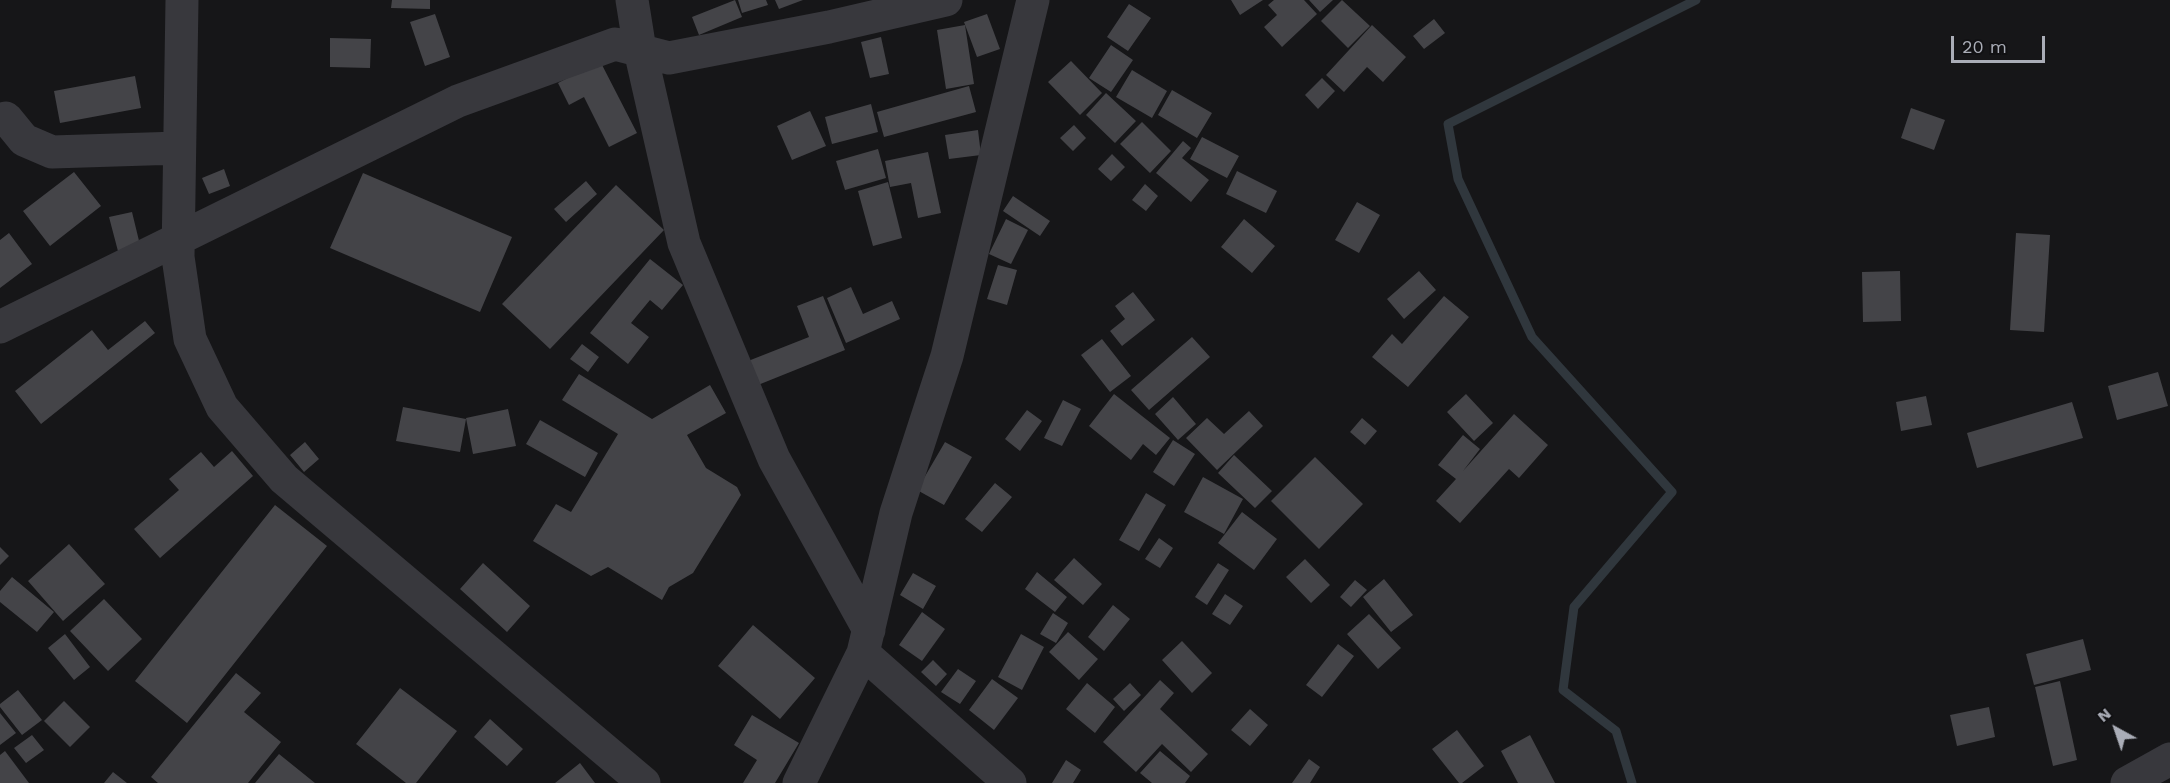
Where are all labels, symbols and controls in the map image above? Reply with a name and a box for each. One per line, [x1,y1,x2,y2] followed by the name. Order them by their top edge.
[1954,24,2048,62] scale bar
[1962,36,2007,57] text: 20 m
[2086,699,2146,759] north arrow
[2093,704,2115,726] text: N

